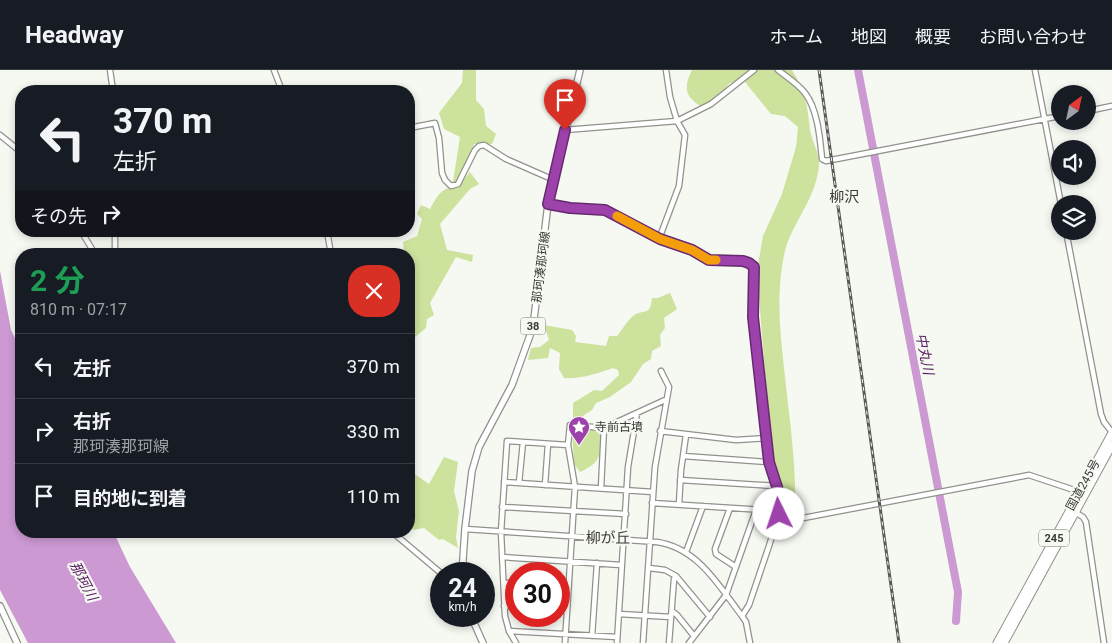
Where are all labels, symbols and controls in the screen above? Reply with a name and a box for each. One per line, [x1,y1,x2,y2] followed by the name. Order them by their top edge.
[25,21,124,49] text: Headway
[770,26,823,47] text: ホーム
[851,26,887,47] text: 地図
[915,26,951,47] text: 概要
[979,26,1087,47] text: お問い合わせ
[544,79,586,130] pin
[1051,85,1096,130] north arrow
[1051,85,1096,240] map controls
[551,86,579,114] icon: arrive
[113,101,212,142] text: 370 m
[30,105,95,170] icon: left
[1051,140,1096,185] button: sound
[113,149,157,174] text: 左折
[829,188,859,206] district label: 柳沢
[1051,195,1096,240] button: layers
[97,200,125,228] icon: right
[30,205,87,228] text: その先
[530,230,552,304] street label: 那珂湊那珂線
[30,263,85,298] text: 2 分
[348,265,400,317] button: close
[30,300,127,319] text: 810 m · 07:17
[520,318,546,334] road number: 38
[913,332,937,378] water label: 中丸川
[30,352,58,380] icon: left
[347,355,400,378] text: 370 m
[73,357,111,380] text: 左折
[73,410,111,433] text: 右折
[567,415,591,446] place icon: 寺前古墳
[30,417,58,445] icon: right
[347,420,400,443] text: 330 m
[595,420,643,434] place label: 寺前古墳
[73,437,169,456] text: 那珂湊那珂線
[1063,457,1103,513] street label: 国道245号
[30,482,58,510] icon: arrive
[347,485,400,508] text: 110 m
[73,487,187,510] text: 目的地に到着
[752,487,804,539] position arrow
[585,529,631,547] district label: 柳が丘
[1039,529,1069,546] road number: 245
[67,559,102,605] water label: 那珂川
[505,562,570,627] speed limit sign: 30
[448,574,477,603] text: 24
[448,600,477,614] text: km/h

